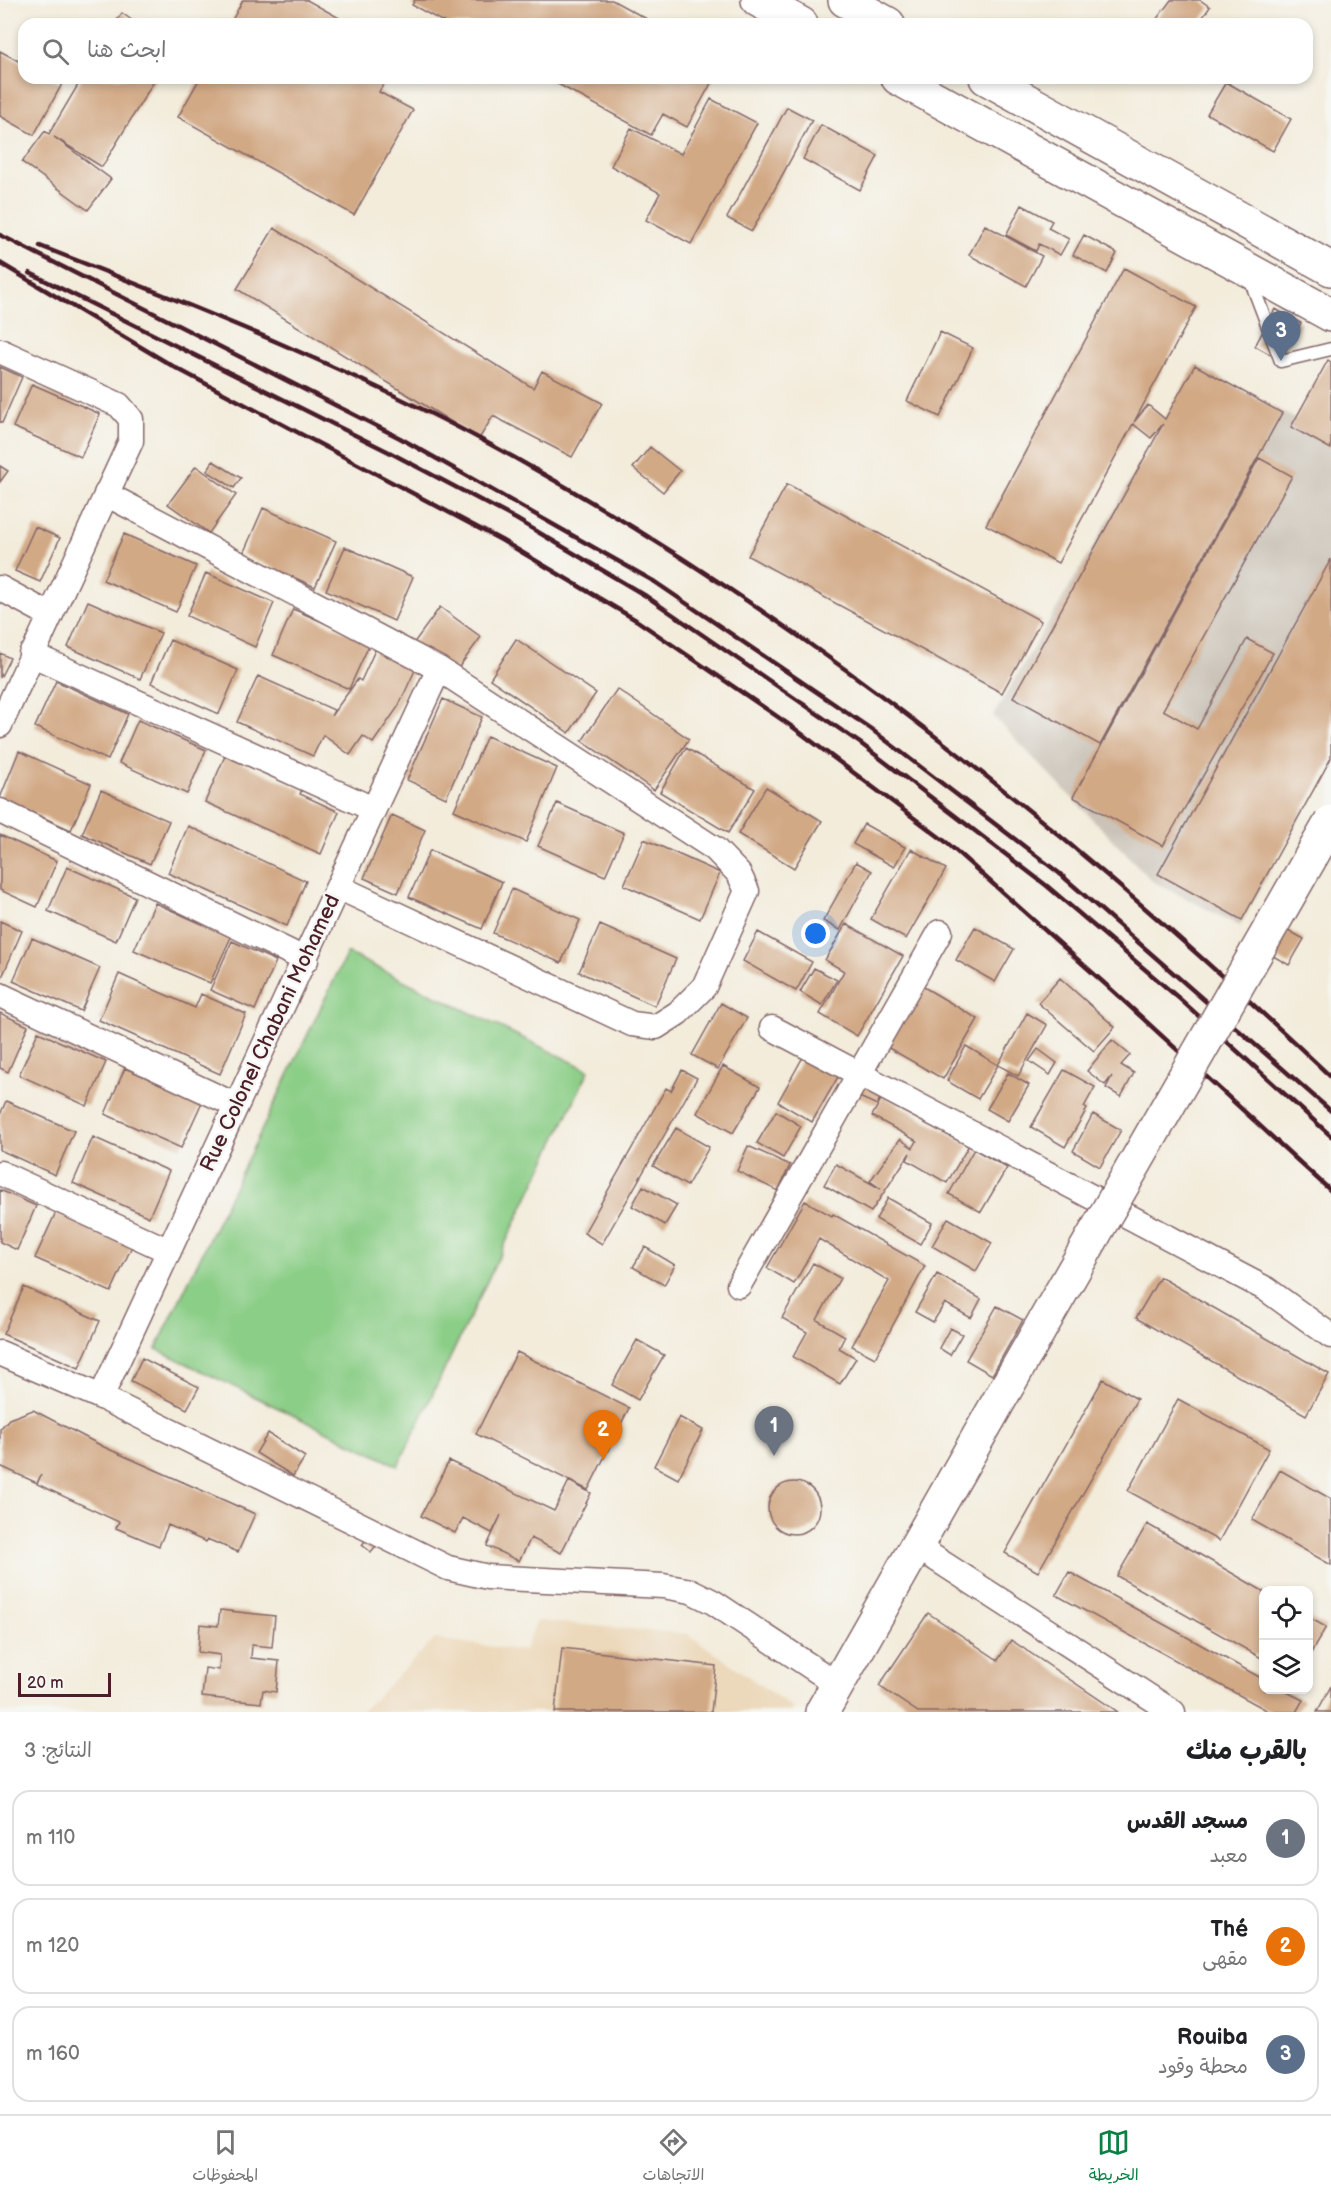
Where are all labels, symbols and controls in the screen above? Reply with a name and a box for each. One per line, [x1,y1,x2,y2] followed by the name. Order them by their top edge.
[18,18,1313,84] search box
[39,35,72,68] icon: search
[87,37,167,64] text: ابحث هنا
[1262,312,1300,361] pin: 3
[195,891,345,1175] street label: Rue Colonel Chabani Mohamed
[801,919,830,948] your location
[754,1406,794,1456] pin: 1
[584,1410,622,1460] pin: 2
[1259,1586,1313,1694] map controls
[1259,1586,1313,1640] button: locate
[1259,1640,1313,1694] button: layers
[18,1670,111,1698] scale bar
[27,1674,63,1693] text: 20 m
[1186,1736,1307,1767] text: بالقرب منك
[24,1739,92,1763] text: النتائج: 3
[1127,1808,1248,1835] text: مسجد القدس
[26,1826,75,1850] text: 110 m
[1281,1826,1290,1850] text: 1
[1210,1844,1248,1868] text: معبد
[1210,1916,1248,1943] text: Thé
[26,1934,79,1958] text: 120 m
[1280,1934,1292,1958] text: 2
[1202,1947,1248,1971] text: مقهى
[1177,2024,1248,2051] text: Rouiba
[26,2042,80,2066] text: 160 m
[1280,2042,1291,2066] text: 3
[1158,2055,1248,2079] text: محطة وقود
[192,2126,258,2189] tab: المحفوظات
[643,2126,704,2189] tab: الاتجاهات
[1089,2126,1139,2189] tab: الخريطة

